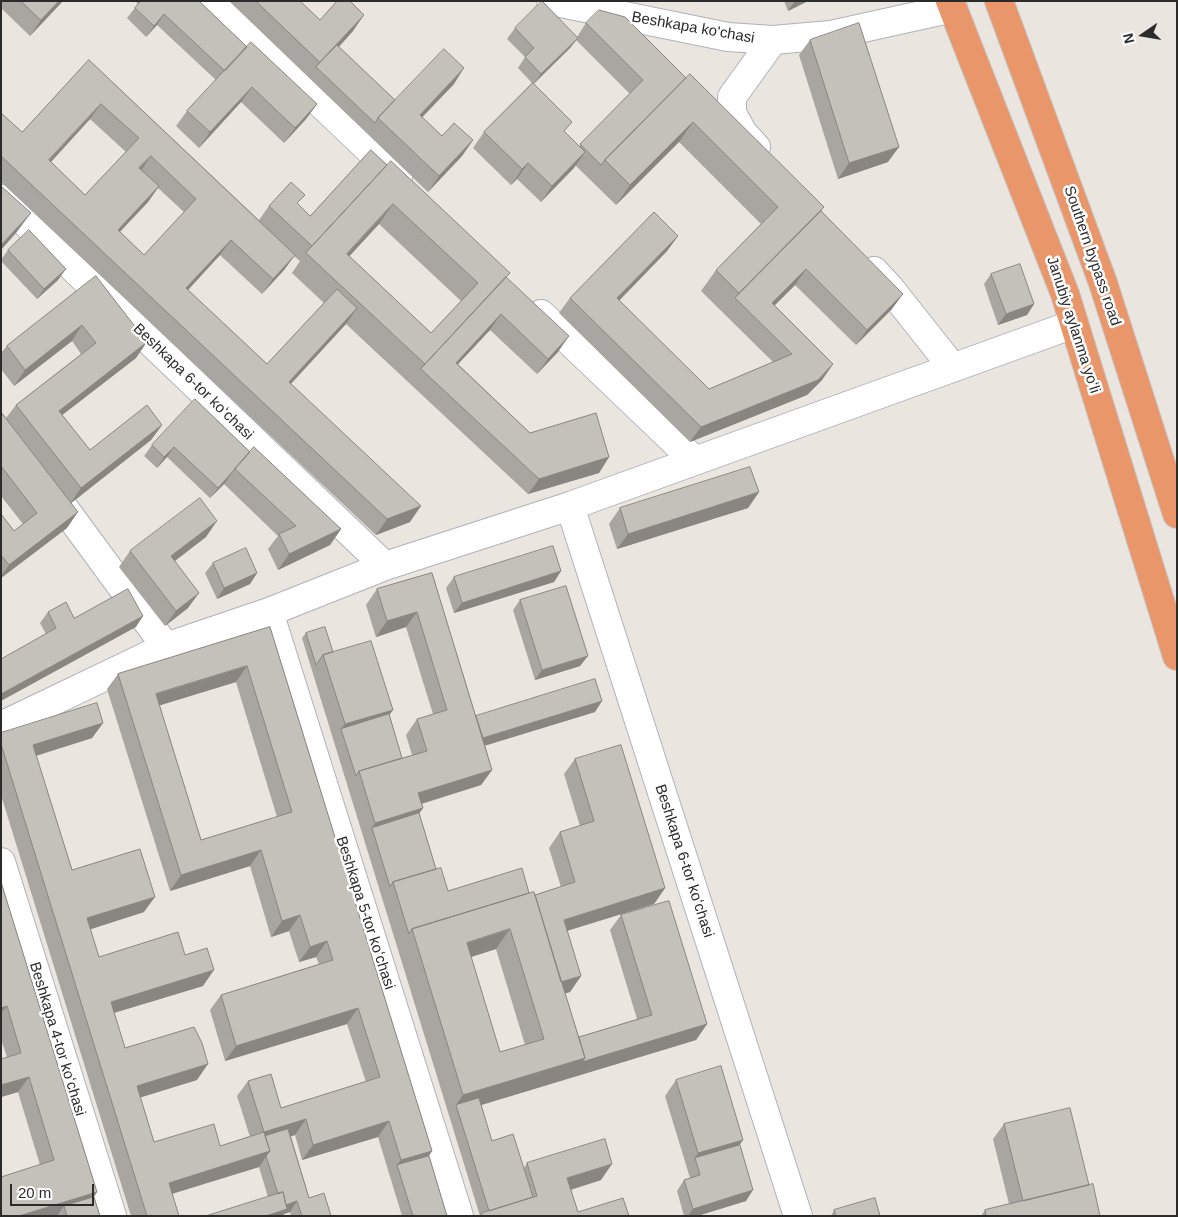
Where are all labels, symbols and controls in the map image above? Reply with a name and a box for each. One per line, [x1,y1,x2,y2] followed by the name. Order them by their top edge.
[630,8,756,48] street label: Beshkapa ko'chasi
[1118,10,1168,60] north arrow
[1119,32,1137,45] text: N
[1060,184,1124,328] street label: Southern bypass road
[1042,254,1104,396] street label: Janubiy aylanma yoʻli
[129,320,257,444] street label: Beshkapa 6-tor koʻchasi
[651,782,717,940] street label: Beshkapa 6-tor koʻchasi
[332,834,398,992] street label: Beshkapa 5-tor koʻchasi
[25,960,89,1118] street label: Beshkapa 4-tor koʻchasi
[12,1174,96,1206] scale bar
[18,1184,51,1201] text: 20 m

